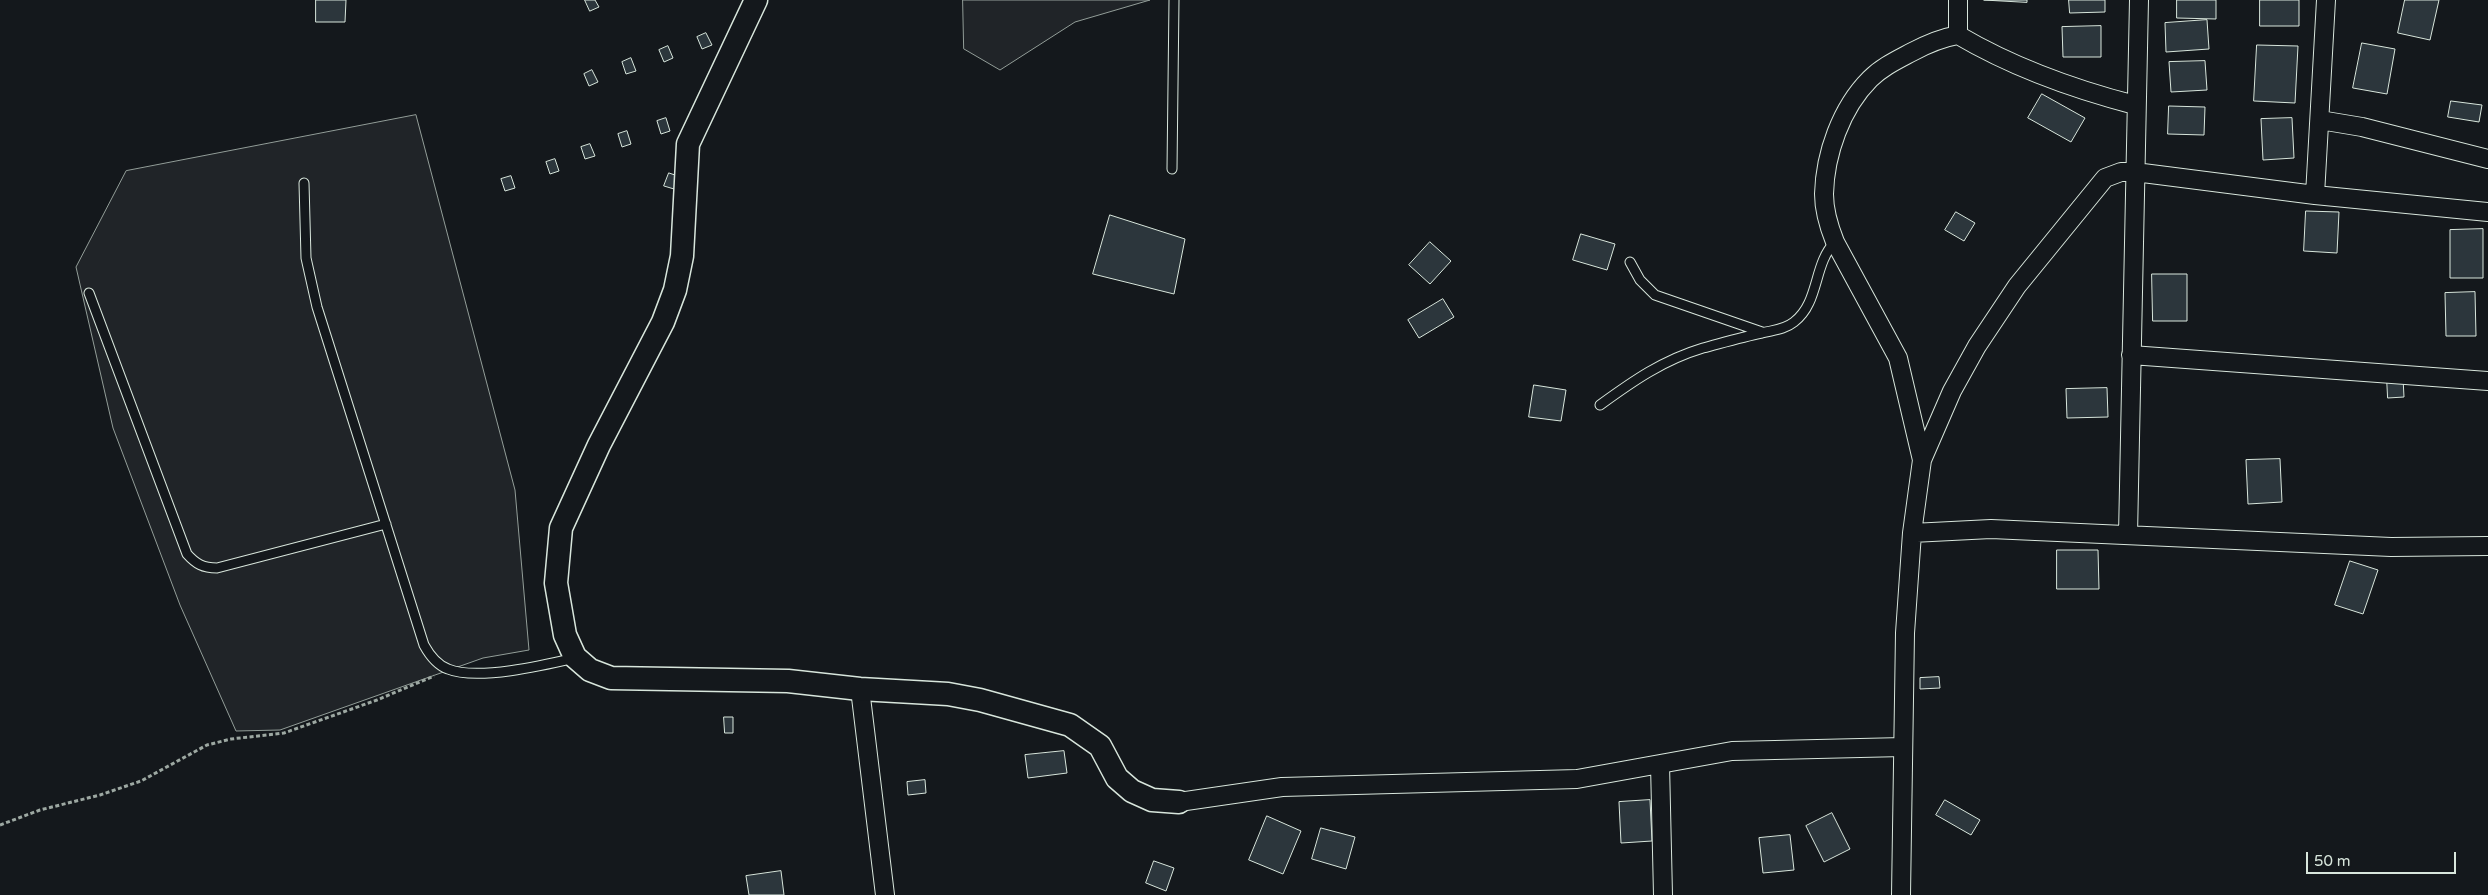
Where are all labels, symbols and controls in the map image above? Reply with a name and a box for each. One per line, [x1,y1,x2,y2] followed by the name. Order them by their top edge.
[2308,842,2458,874] scale bar
[2314,852,2351,870] text: 50 m

